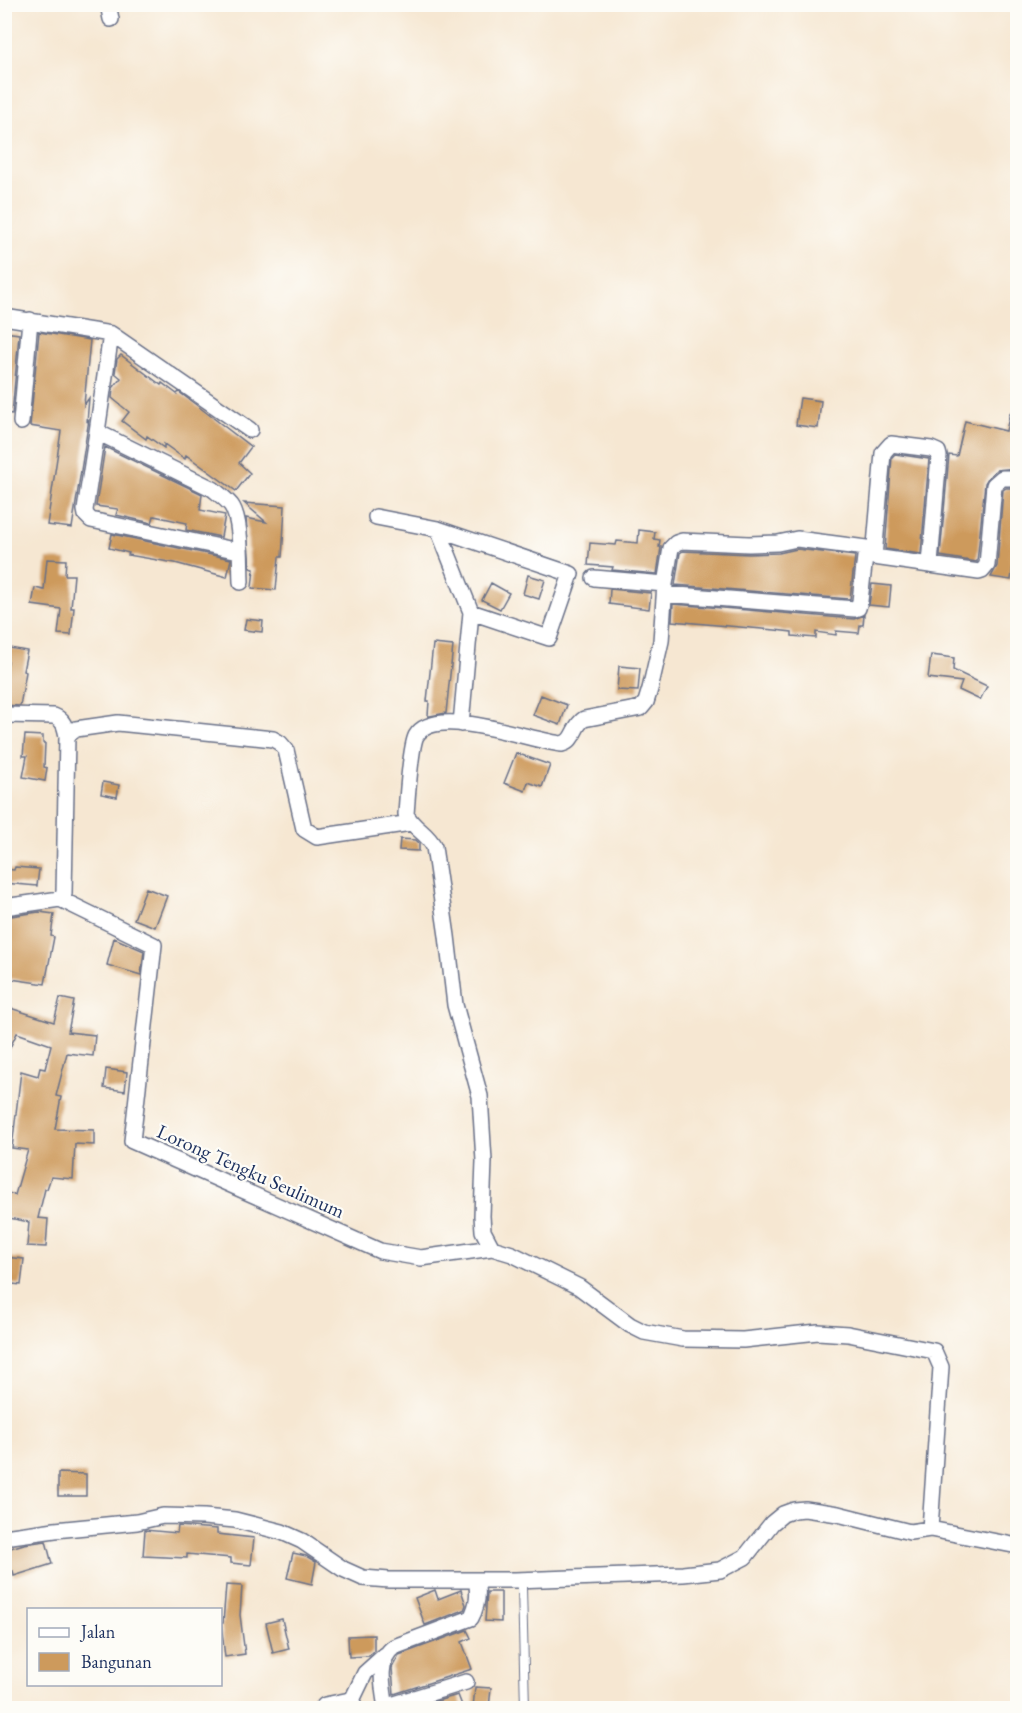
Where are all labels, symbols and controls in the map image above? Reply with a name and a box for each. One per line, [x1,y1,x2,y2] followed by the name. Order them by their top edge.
[153,1118,349,1224] street label: Lorong Tengku Seulimum
[27,1608,222,1686] legend
[79,1620,116,1643] text: Jalan
[81,1650,152,1673] text: Bangunan

